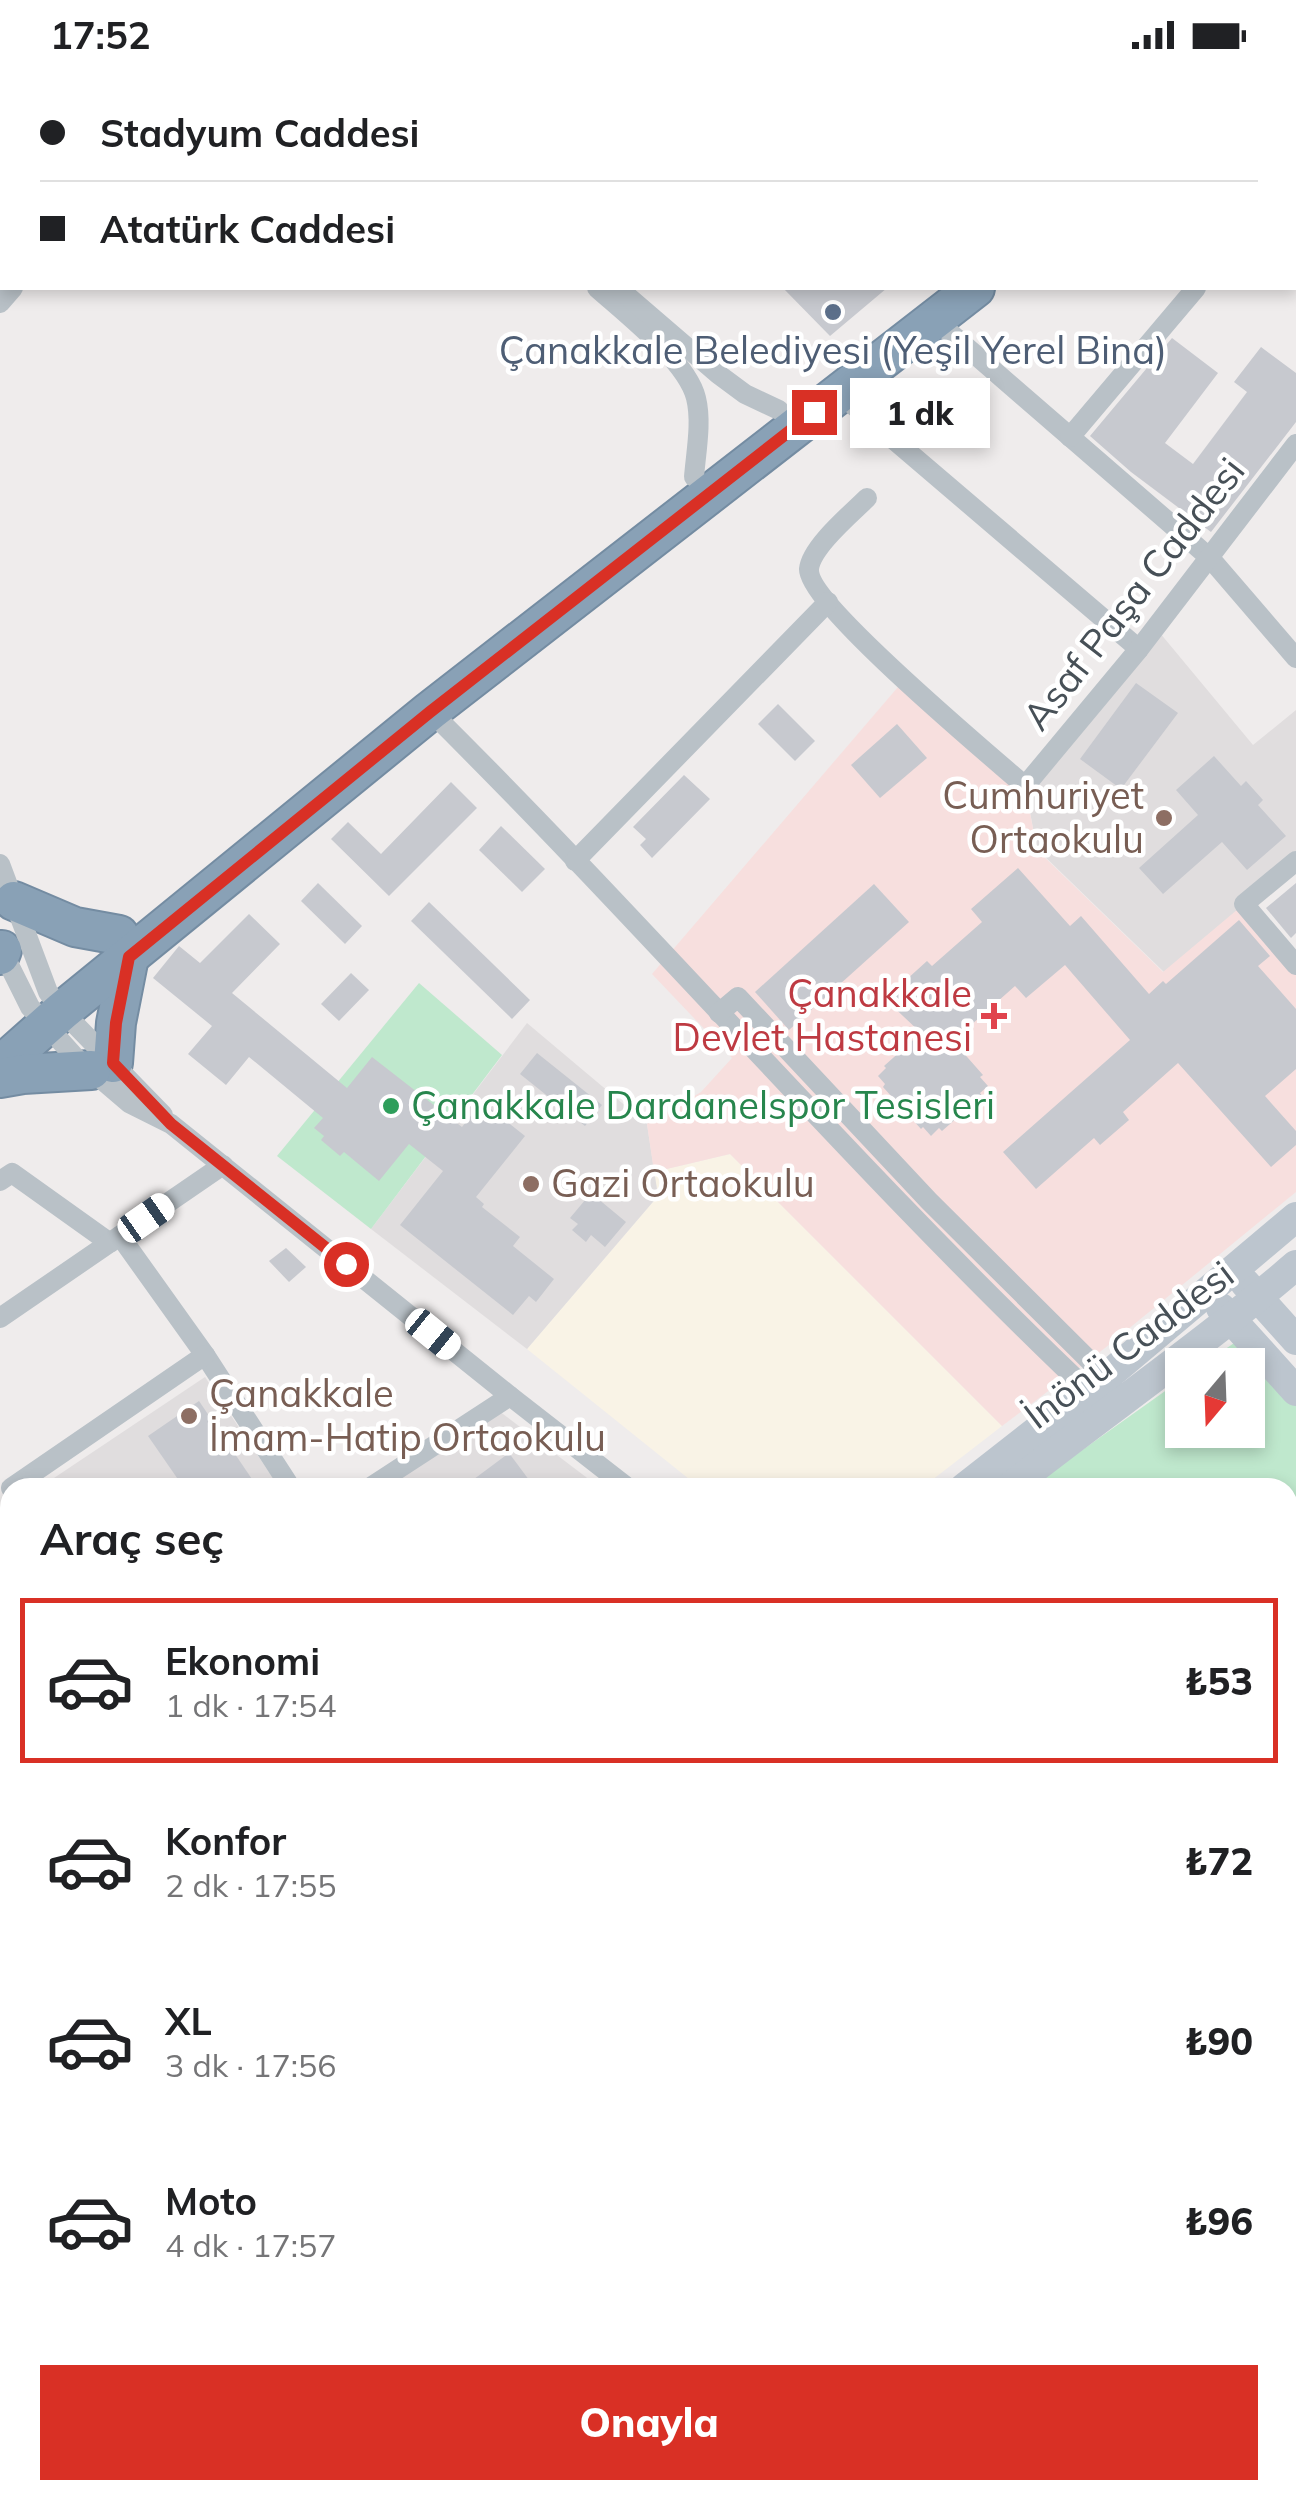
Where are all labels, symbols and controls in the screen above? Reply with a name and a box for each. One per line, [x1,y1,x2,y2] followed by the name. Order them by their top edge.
[50,11,151,59] text: 17:52
[100,109,420,157] text: Stadyum Caddesi
[100,205,395,253] text: Atatürk Caddesi
[822,301,844,323] marker: Çanakkale Belediyesi (Yeşil Yerel Bina)
[499,326,1167,374] place label: Çanakkale Belediyesi (Yeşil Yerel Bina)
[849,377,989,447] callout: 1 dk
[792,390,837,435] route end
[887,393,953,433] text: 1 dk
[1012,448,1255,739] street label: Asaf Paşa Caddesi
[942,771,1144,863] place label: Cumhuriyet Ortaokulu
[1153,807,1175,829] marker: Cumhuriyet Ortaokulu
[673,969,972,1061] place label: Çanakkale Devlet Hastanesi
[981,1003,1007,1029] marker: Çanakkale Devlet Hastanesi
[411,1081,995,1129] place label: Çanakkale Dardanelspor Tesisleri
[380,1095,402,1117] marker: Çanakkale Dardanelspor Tesisleri
[551,1159,815,1207] place label: Gazi Ortaokulu
[520,1173,542,1195] marker: Gazi Ortaokulu
[113,1189,179,1247] car
[324,1242,369,1287] route start
[1014,1250,1243,1439] street label: İnönü Caddesi
[400,1303,466,1365] car
[1165,1348,1265,1448] north arrow
[1165,1348,1265,1448] map controls
[209,1369,606,1461] place label: Çanakkale İmam-Hatip Ortaokulu
[178,1405,200,1427] marker: Çanakkale İmam-Hatip Ortaokulu
[40,1510,224,1566] text: Araç seç
[45,1636,135,1726] icon: car
[165,1637,320,1685] text: Ekonomi
[1185,1657,1253,1705] text: ₺53
[165,1685,336,1725] text: 1 dk · 17:54
[45,1816,135,1906] icon: car
[165,1817,286,1865] text: Konfor
[1185,1837,1253,1885] text: ₺72
[165,1865,336,1905] text: 2 dk · 17:55
[45,1996,135,2086] icon: car
[165,1997,212,2045] text: XL
[1185,2017,1253,2065] text: ₺90
[165,2045,336,2085] text: 3 dk · 17:56
[45,2176,135,2266] icon: car
[165,2177,257,2225] text: Moto
[1185,2197,1253,2245] text: ₺96
[165,2225,336,2265] text: 4 dk · 17:57
[40,2365,1258,2480] button: Onayla

